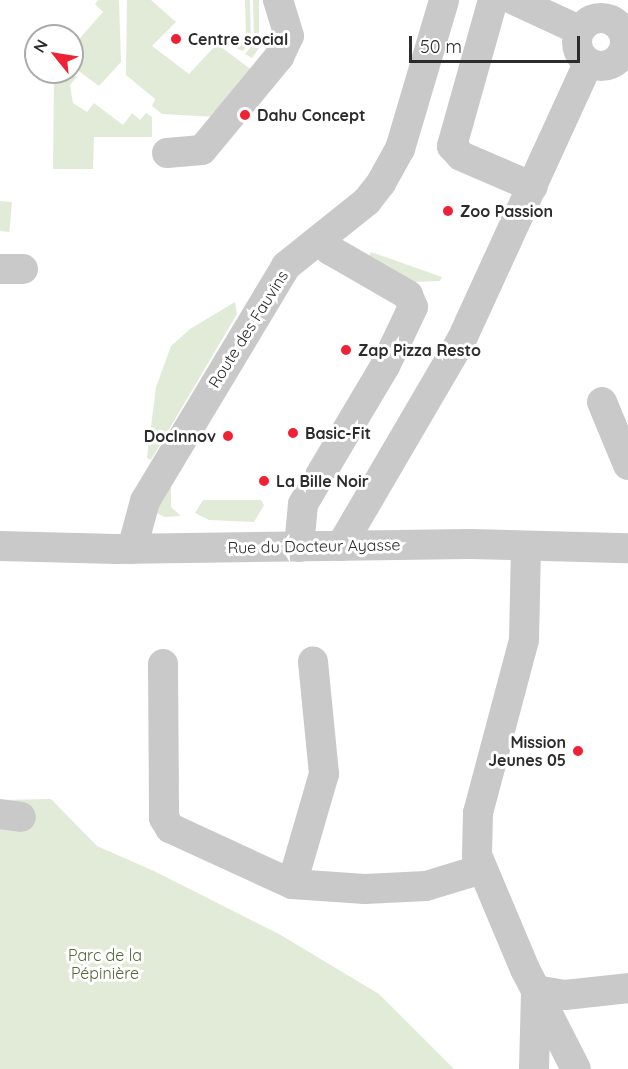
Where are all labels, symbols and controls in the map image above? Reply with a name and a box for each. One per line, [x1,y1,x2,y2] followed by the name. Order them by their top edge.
[24,24,84,84] north arrow
[412,24,583,62] scale bar
[188,29,288,49] place label: Centre social
[169,32,183,46] marker: Centre social
[420,35,462,58] text: 50 m
[29,36,52,56] text: N
[257,105,366,125] place label: Dahu Concept
[238,108,252,122] marker: Dahu Concept
[460,201,553,221] place label: Zoo Passion
[441,204,455,218] marker: Zoo Passion
[204,267,292,391] street label: Route des Fauvins
[358,340,481,360] place label: Zap Pizza Resto
[339,343,353,357] marker: Zap Pizza Resto
[305,423,371,443] place label: Basic-Fit
[144,426,216,446] place label: DocInnov
[286,426,300,440] marker: Basic-Fit
[221,429,235,443] marker: DocInnov
[276,471,369,491] place label: La Bille Noir
[257,474,271,488] marker: La Bille Noir
[227,535,401,557] street label: Rue du Docteur Ayasse
[488,732,566,770] place label: Mission Jeunes 05
[571,744,585,758] marker: Mission Jeunes 05
[68,945,142,983] park label: Parc de la Pépinière

